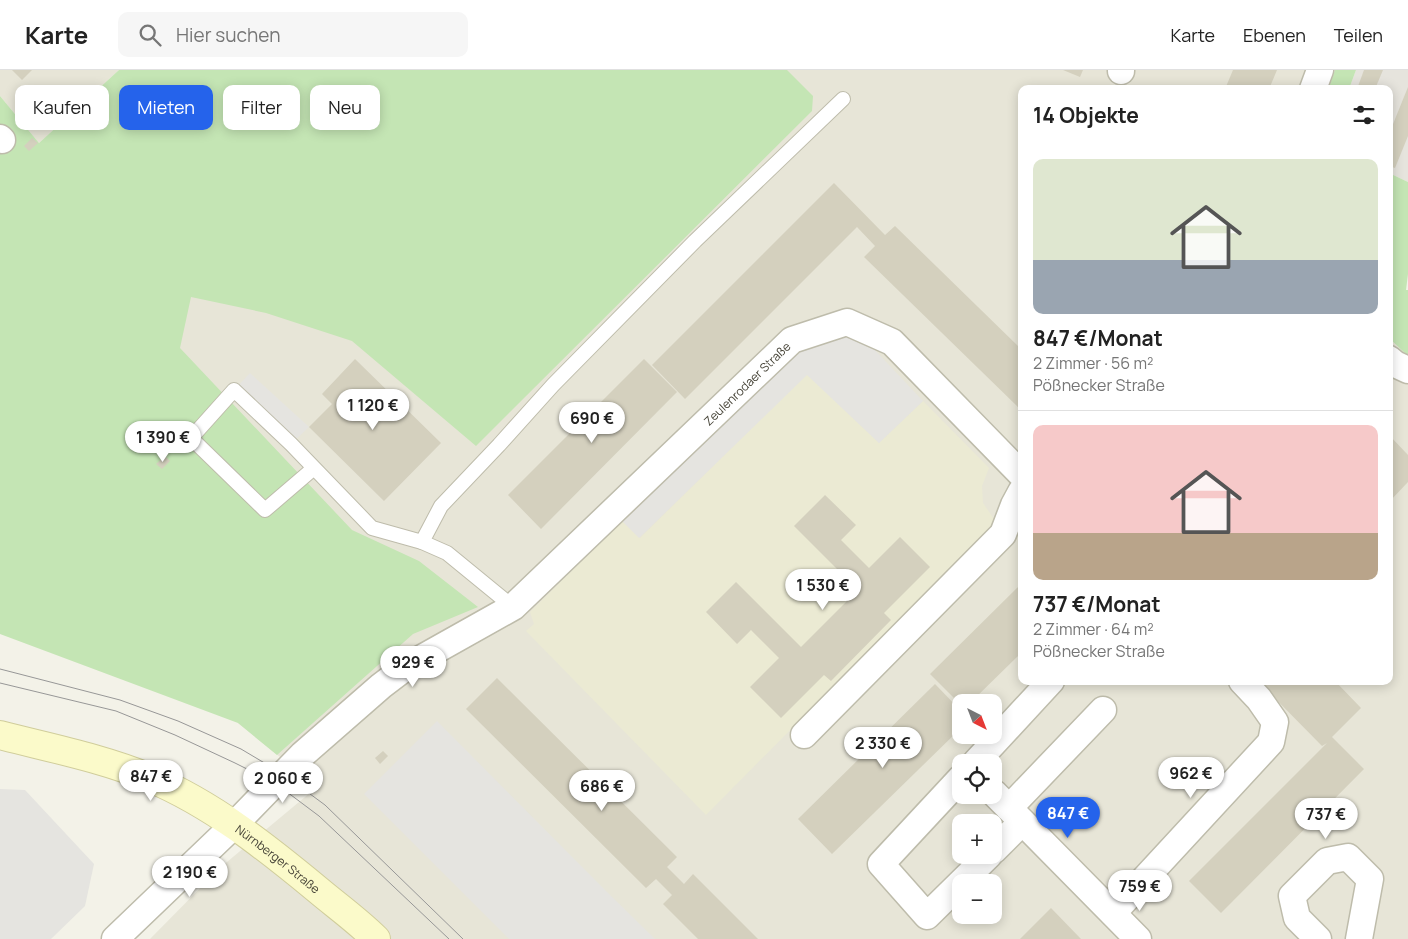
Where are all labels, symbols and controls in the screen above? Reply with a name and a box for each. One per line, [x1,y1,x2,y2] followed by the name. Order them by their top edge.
[118,12,468,57] search box
[25,18,88,51] text: Karte
[136,21,164,49] icon: search
[176,22,280,48] text: Hier suchen
[1171,23,1215,47] text: Karte
[1243,23,1306,47] text: Ebenen
[1334,23,1383,47] text: Teilen
[15,85,109,130] chip: Kaufen
[119,85,213,130] chip: Mieten
[223,85,300,130] chip: Filter
[310,85,380,130] chip: Neu
[1033,101,1139,129] text: 14 Objekte
[1350,101,1378,129] icon: filters
[1161,192,1251,282] icon: home
[1033,324,1163,352] text: 847 €/Monat
[700,338,794,429] street label: Zeulenrodaer Straße
[1033,352,1153,374] text: 2 Zimmer · 56 m²
[1033,374,1165,396] text: Pößnecker Straße
[327,388,419,431] pin: 1 120 €
[347,394,399,416] text: 1 120 €
[557,402,627,444] pin: 690 €
[570,407,614,429] text: 690 €
[117,420,209,463] pin: 1 390 €
[136,426,190,448] text: 1 390 €
[1161,457,1251,547] icon: home
[777,568,869,611] pin: 1 530 €
[796,574,850,596] text: 1 530 €
[1033,590,1161,618] text: 737 €/Monat
[1033,618,1154,640] text: 2 Zimmer · 64 m²
[1033,640,1165,662] text: Pößnecker Straße
[378,646,448,688] pin: 929 €
[391,651,435,673] text: 929 €
[952,694,1002,744] north arrow
[952,694,1002,924] map controls
[837,726,929,769] pin: 2 330 €
[855,732,911,754] text: 2 330 €
[952,754,1002,804] button: locate
[1156,756,1226,799] pin: 962 €
[116,760,186,802] pin: 847 €
[237,762,329,804] pin: 2 060 €
[1169,762,1213,784] text: 962 €
[130,765,172,787] text: 847 €
[254,767,312,789] text: 2 060 €
[567,770,637,812] pin: 686 €
[580,775,624,797] text: 686 €
[1033,796,1103,839] pin: 847 €
[1291,798,1361,840] pin: 737 €
[1047,802,1089,824] text: 847 €
[1306,803,1346,825] text: 737 €
[952,814,1002,864] button: +
[232,820,324,897] street label: Nürnberger Straße
[144,856,236,898] pin: 2 190 €
[163,861,217,883] text: 2 190 €
[1105,870,1175,912] pin: 759 €
[952,874,1002,924] button: −
[1119,875,1161,897] text: 759 €

